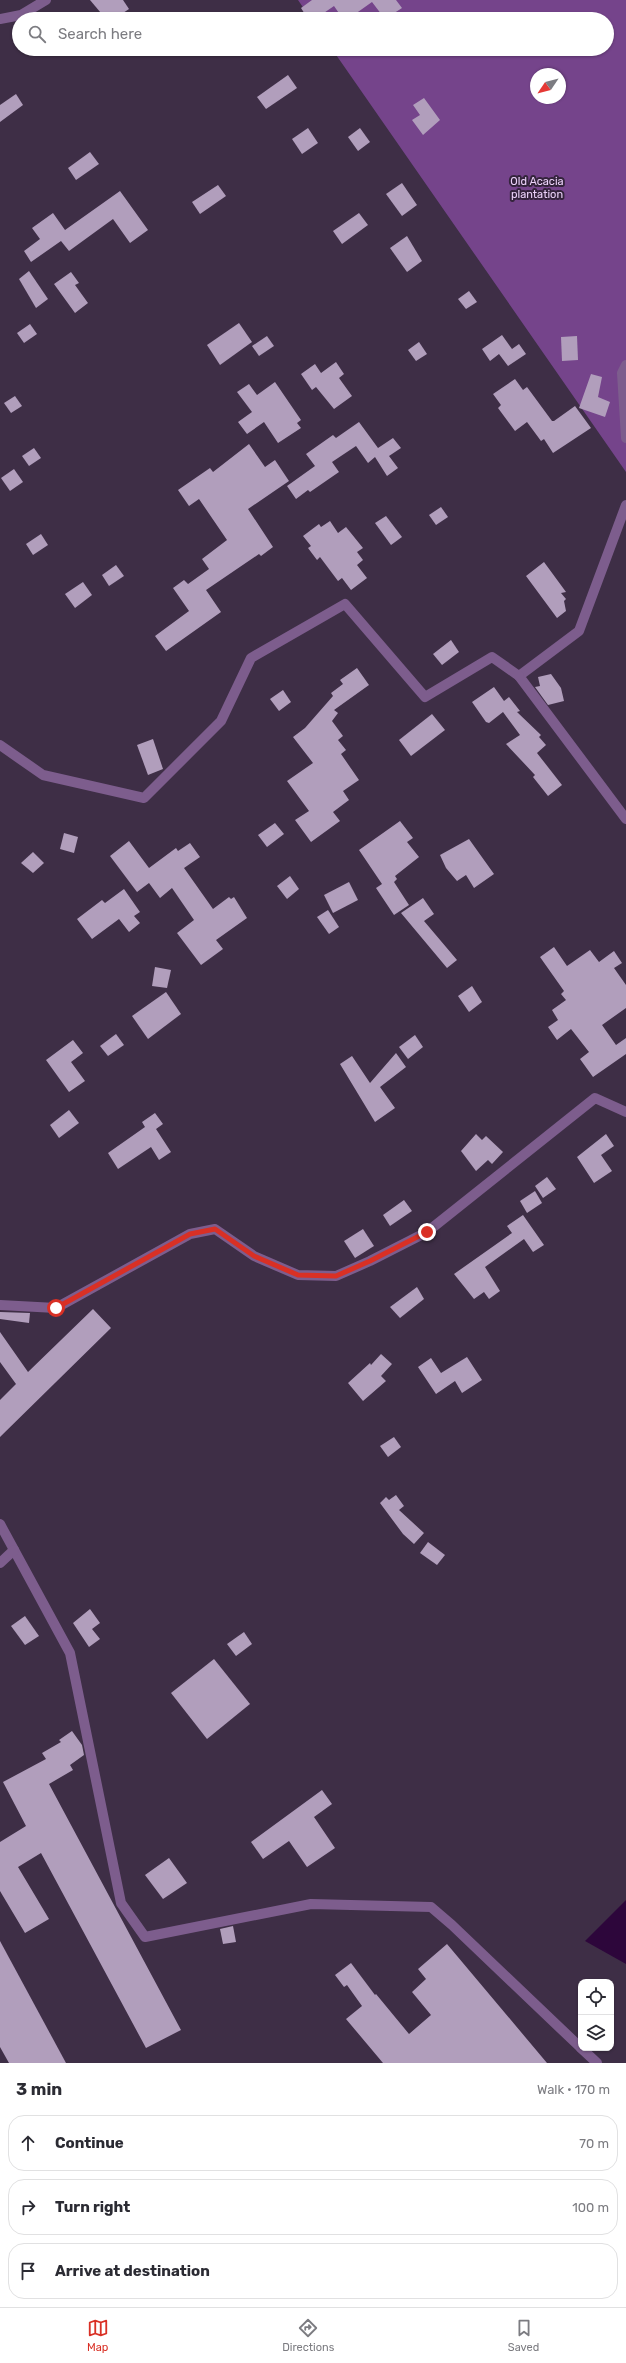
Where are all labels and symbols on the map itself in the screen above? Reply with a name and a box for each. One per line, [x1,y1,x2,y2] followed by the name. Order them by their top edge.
[530,68,566,104] north arrow
[510,175,564,201] park label: Old Acacia plantation
[418,1223,436,1241] route end
[47,1299,65,1317] route start

